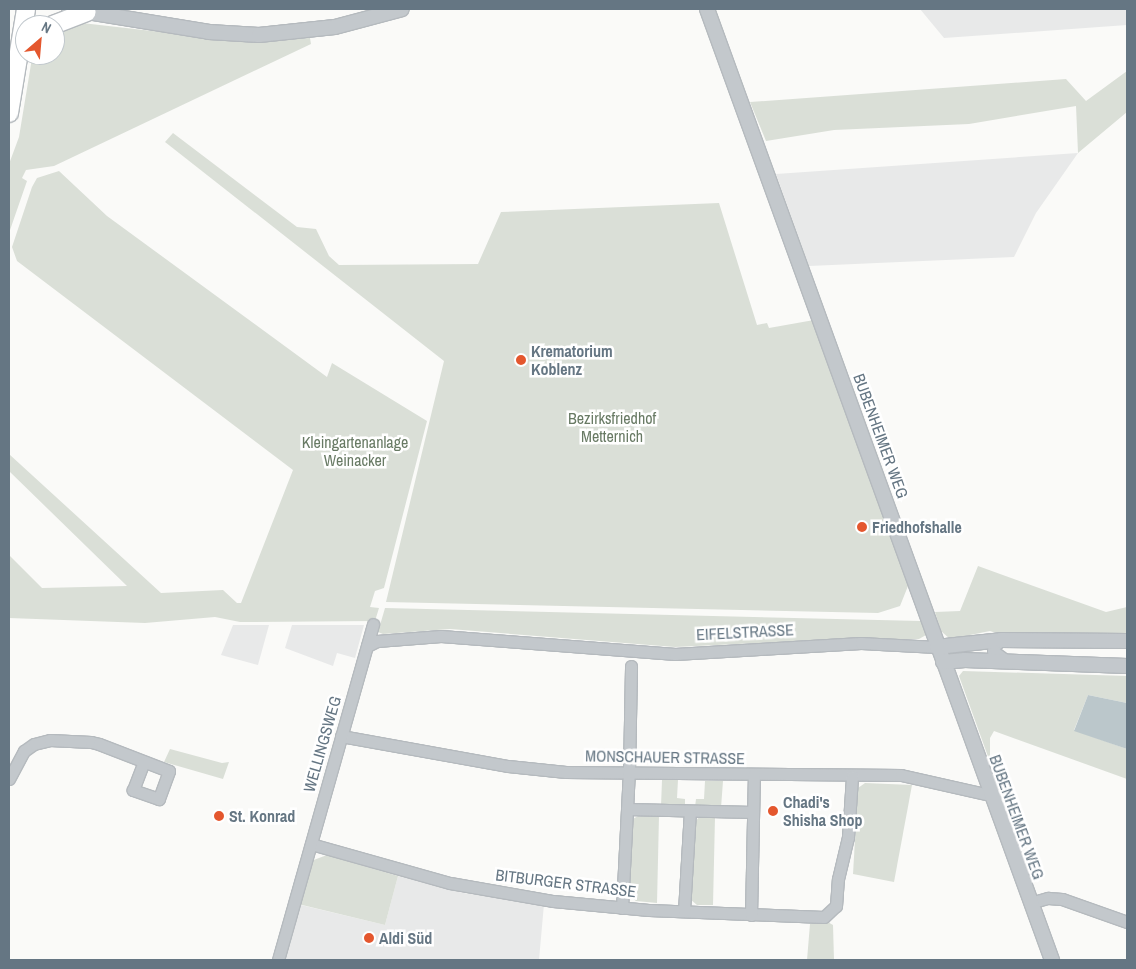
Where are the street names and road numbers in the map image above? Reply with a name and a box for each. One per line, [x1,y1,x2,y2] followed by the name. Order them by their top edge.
[850,371,912,501] street label: BUBENHEIMER WEG
[696,620,794,644] street label: EIFELSTRASSE
[299,694,345,794] street label: WELLINGSWEG
[585,746,745,768] street label: MONSCHAUER STRASSE
[986,752,1048,882] street label: BUBENHEIMER WEG
[495,865,637,901] street label: BITBURGER STRASSE

